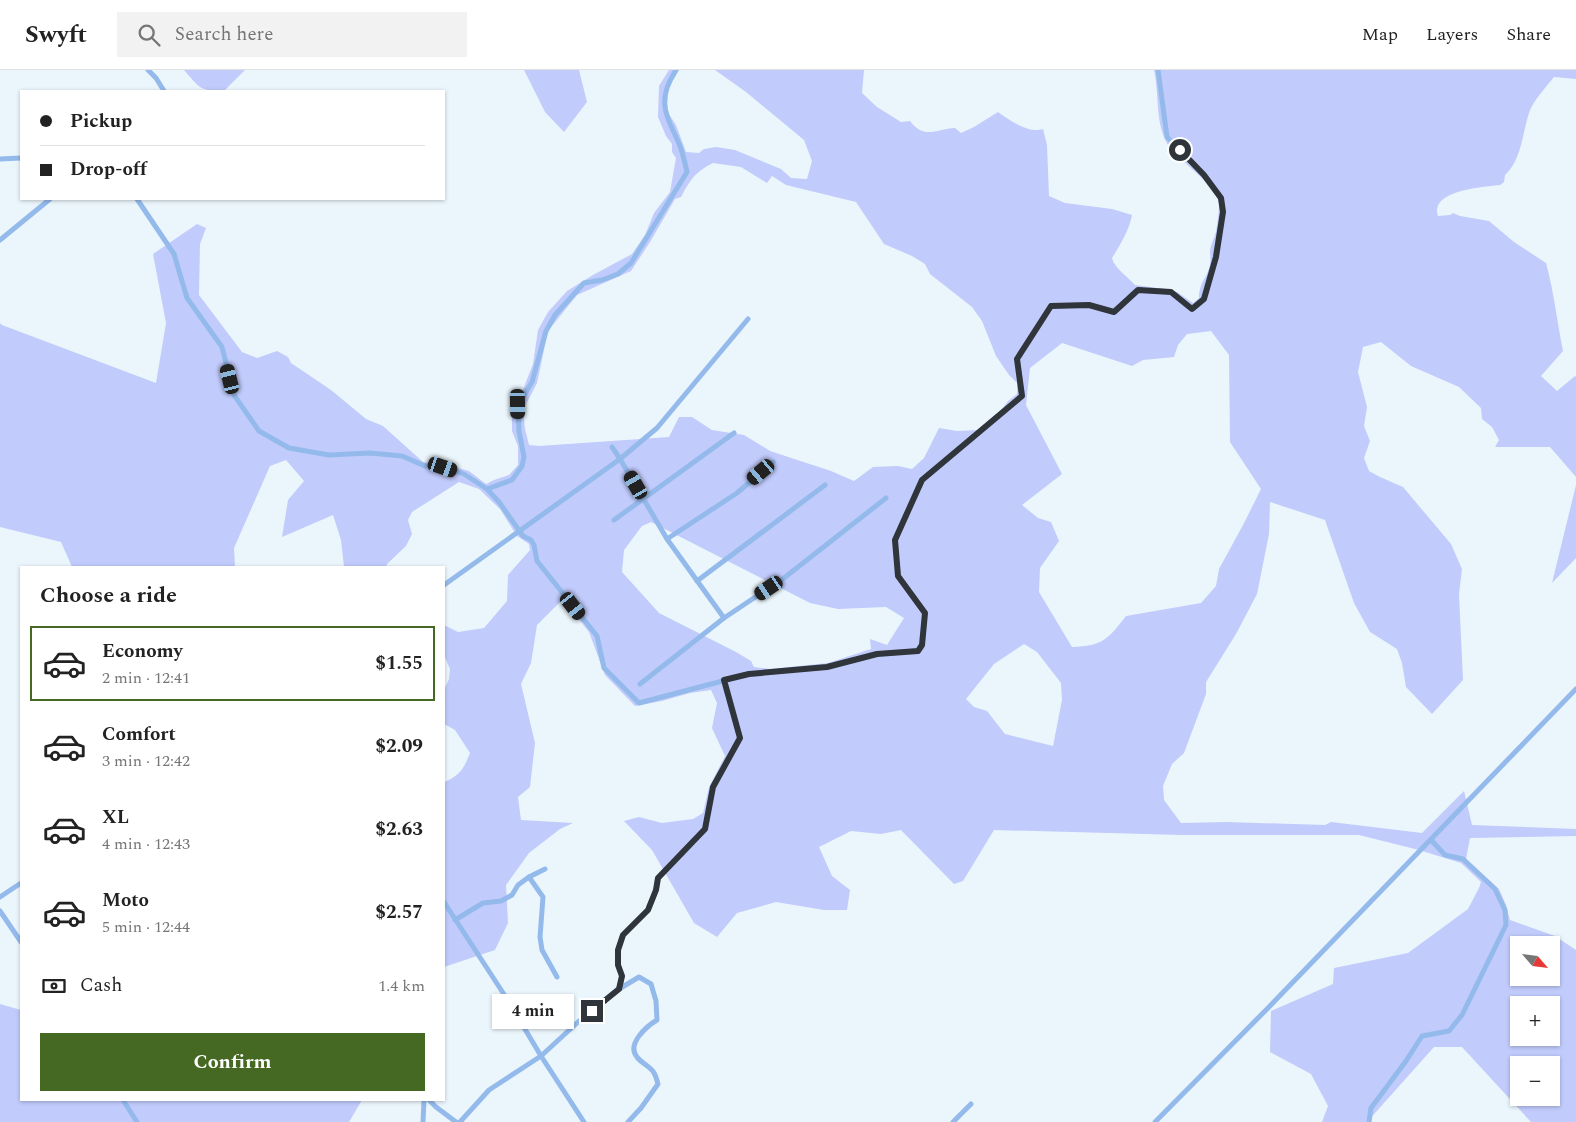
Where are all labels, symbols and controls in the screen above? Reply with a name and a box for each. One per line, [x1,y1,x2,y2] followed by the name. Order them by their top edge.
[117,12,467,57] search box
[25,17,87,53] text: Swyft
[175,20,273,49] text: Search here
[135,21,163,49] icon: search
[1362,21,1398,48] text: Map
[1426,21,1478,48] text: Layers
[1506,21,1551,48] text: Share
[70,107,132,136] text: Pickup
[1169,139,1191,161] route start
[70,155,147,184] text: Drop-off
[219,363,240,395] car
[510,389,525,419] car
[426,455,459,479] car
[744,457,777,487] car
[622,468,649,502] car
[752,573,785,603] car
[40,579,177,612] text: Choose a ride
[557,590,588,622] car
[102,637,183,666] text: Economy
[42,641,87,686] icon: car
[375,649,423,678] text: $1.55
[102,666,190,690] text: 2 min · 12:41
[102,720,176,749] text: Comfort
[42,724,87,769] icon: car
[375,732,423,761] text: $2.09
[102,749,190,773] text: 3 min · 12:42
[102,803,129,832] text: XL
[42,807,87,852] icon: car
[375,815,423,844] text: $2.63
[102,832,190,856] text: 4 min · 12:43
[102,886,149,915] text: Moto
[42,890,87,935] icon: car
[375,898,423,927] text: $2.57
[102,915,190,939] text: 5 min · 12:44
[1510,936,1560,986] north arrow
[1510,936,1560,1106] map controls
[80,971,122,1000] text: Cash
[40,972,68,1000] icon: cash
[378,974,425,998] text: 1.4 km
[492,994,574,1028] callout: 4 min
[1510,996,1560,1046] button: +
[512,999,554,1023] text: 4 min
[581,1000,603,1022] route end
[40,1033,425,1091] button: Confirm
[1510,1056,1560,1106] button: −

